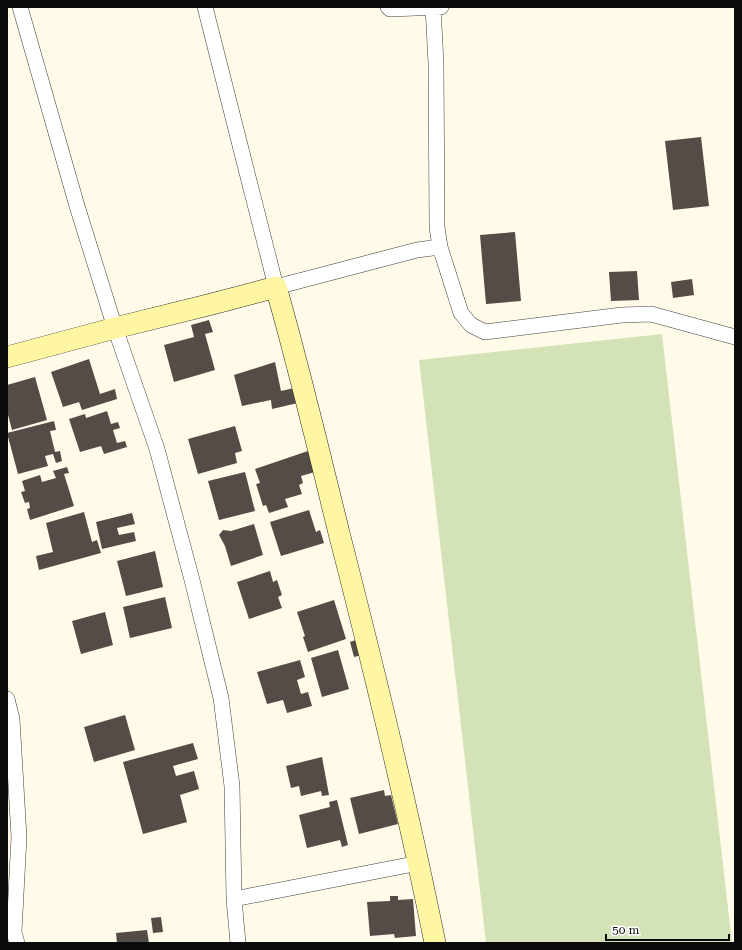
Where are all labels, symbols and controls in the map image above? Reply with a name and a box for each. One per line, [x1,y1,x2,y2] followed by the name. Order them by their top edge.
[606,916,729,942] scale bar
[612,923,639,937] text: 50 m

